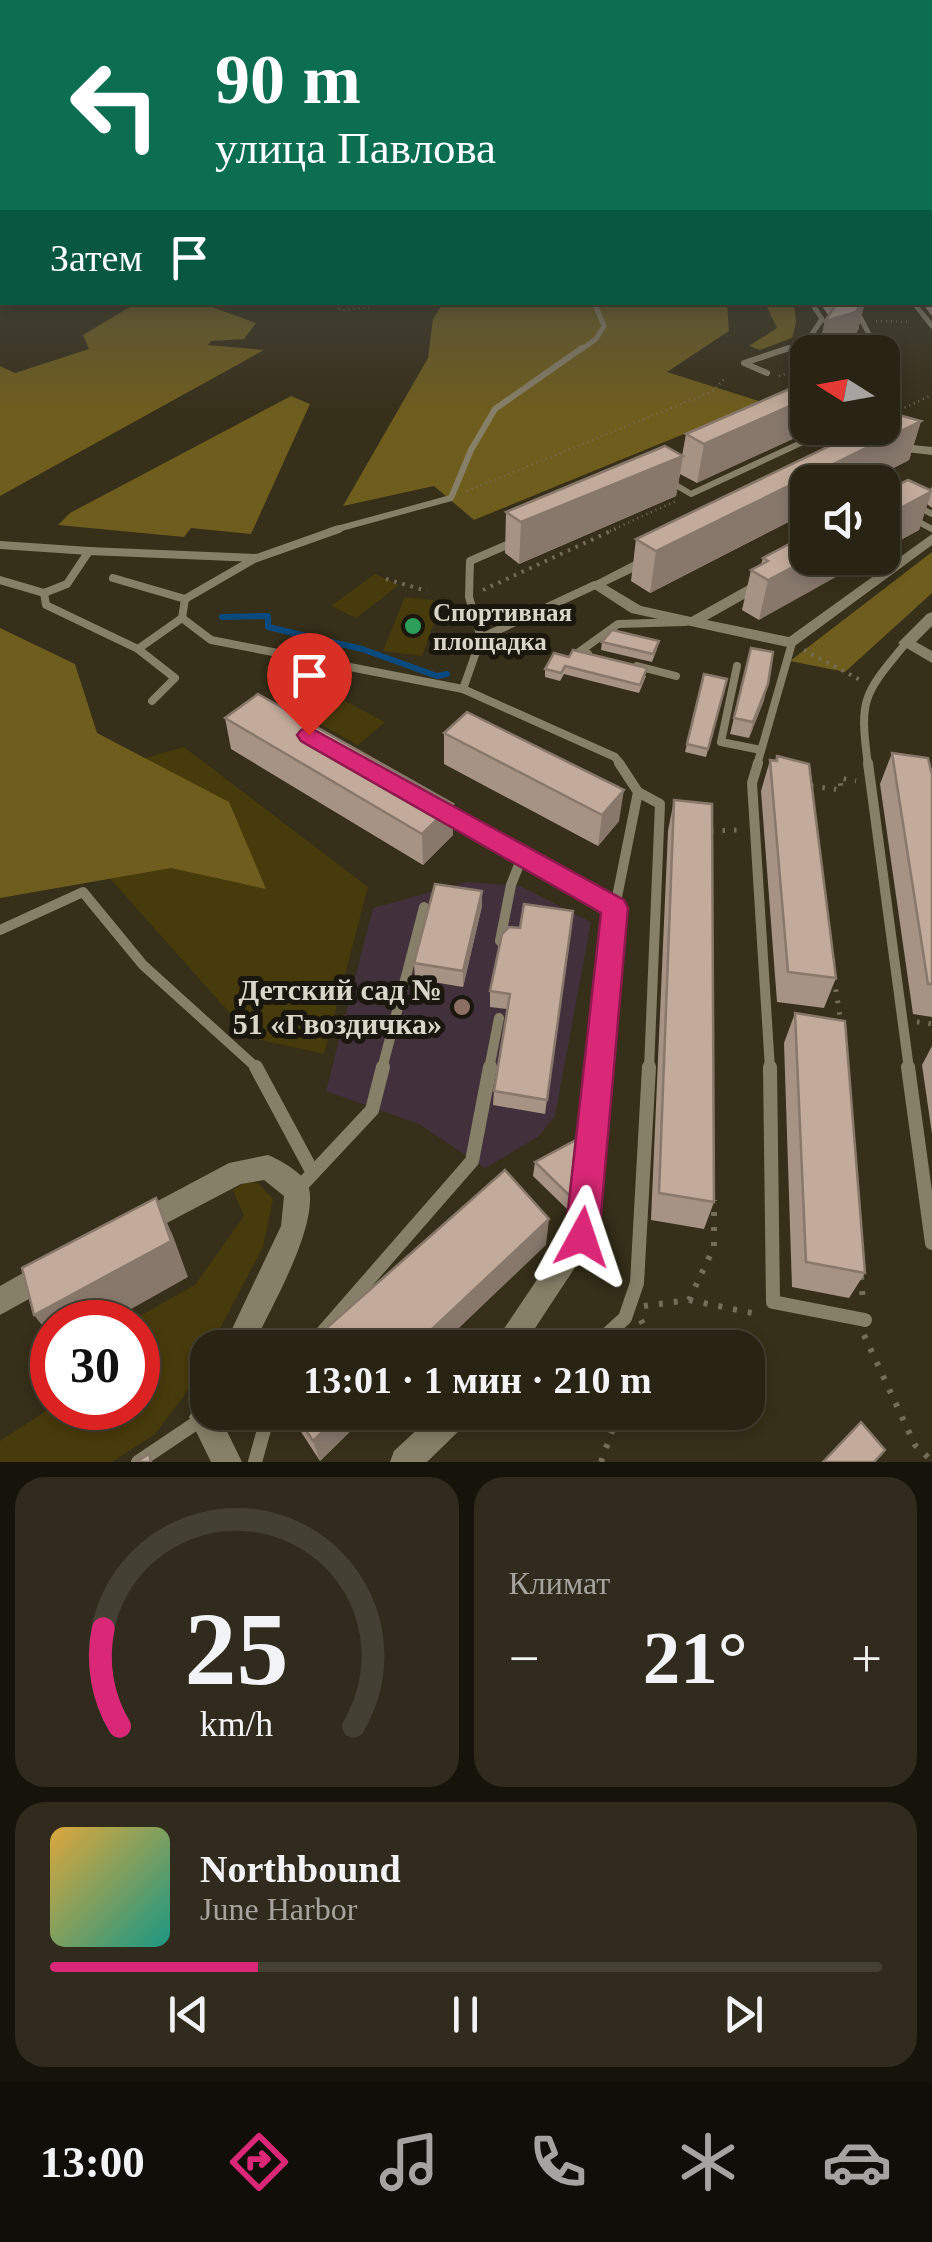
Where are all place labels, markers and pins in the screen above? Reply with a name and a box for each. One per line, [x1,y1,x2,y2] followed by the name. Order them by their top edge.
[433,599,572,655] place label: Спортивная площадка
[402,615,424,637] marker: Спортивная площадка
[267,633,352,736] pin
[233,973,442,1040] place label: Детский сад № 51 «Гвоздичка»
[451,996,473,1018] marker: Детский сад № 51 «Гвоздичка»

